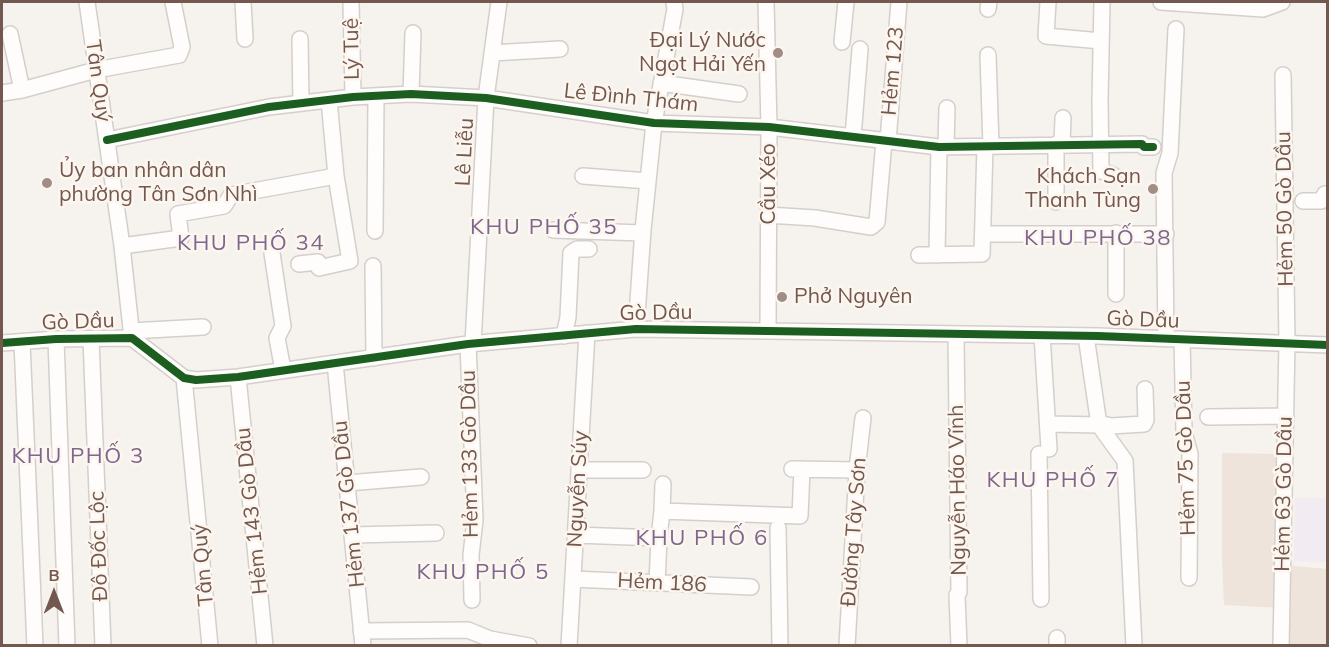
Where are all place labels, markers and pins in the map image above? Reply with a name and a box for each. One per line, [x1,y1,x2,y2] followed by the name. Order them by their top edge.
[639,28,766,78] place label: Đại Lý Nước Ngọt Hải Yến
[771,46,785,60] marker: Đại Lý Nước Ngọt Hải Yến
[59,158,257,208] place label: Ủy ban nhân dân phường Tân Sơn Nhì
[1025,164,1141,214] place label: Khách Sạn Thanh Tùng
[40,176,54,190] marker: Ủy ban nhân dân phường Tân Sơn Nhì
[1146,182,1160,196] marker: Khách Sạn Thanh Tùng
[794,284,913,310] place label: Phở Nguyên
[775,290,789,304] marker: Phở Nguyên

